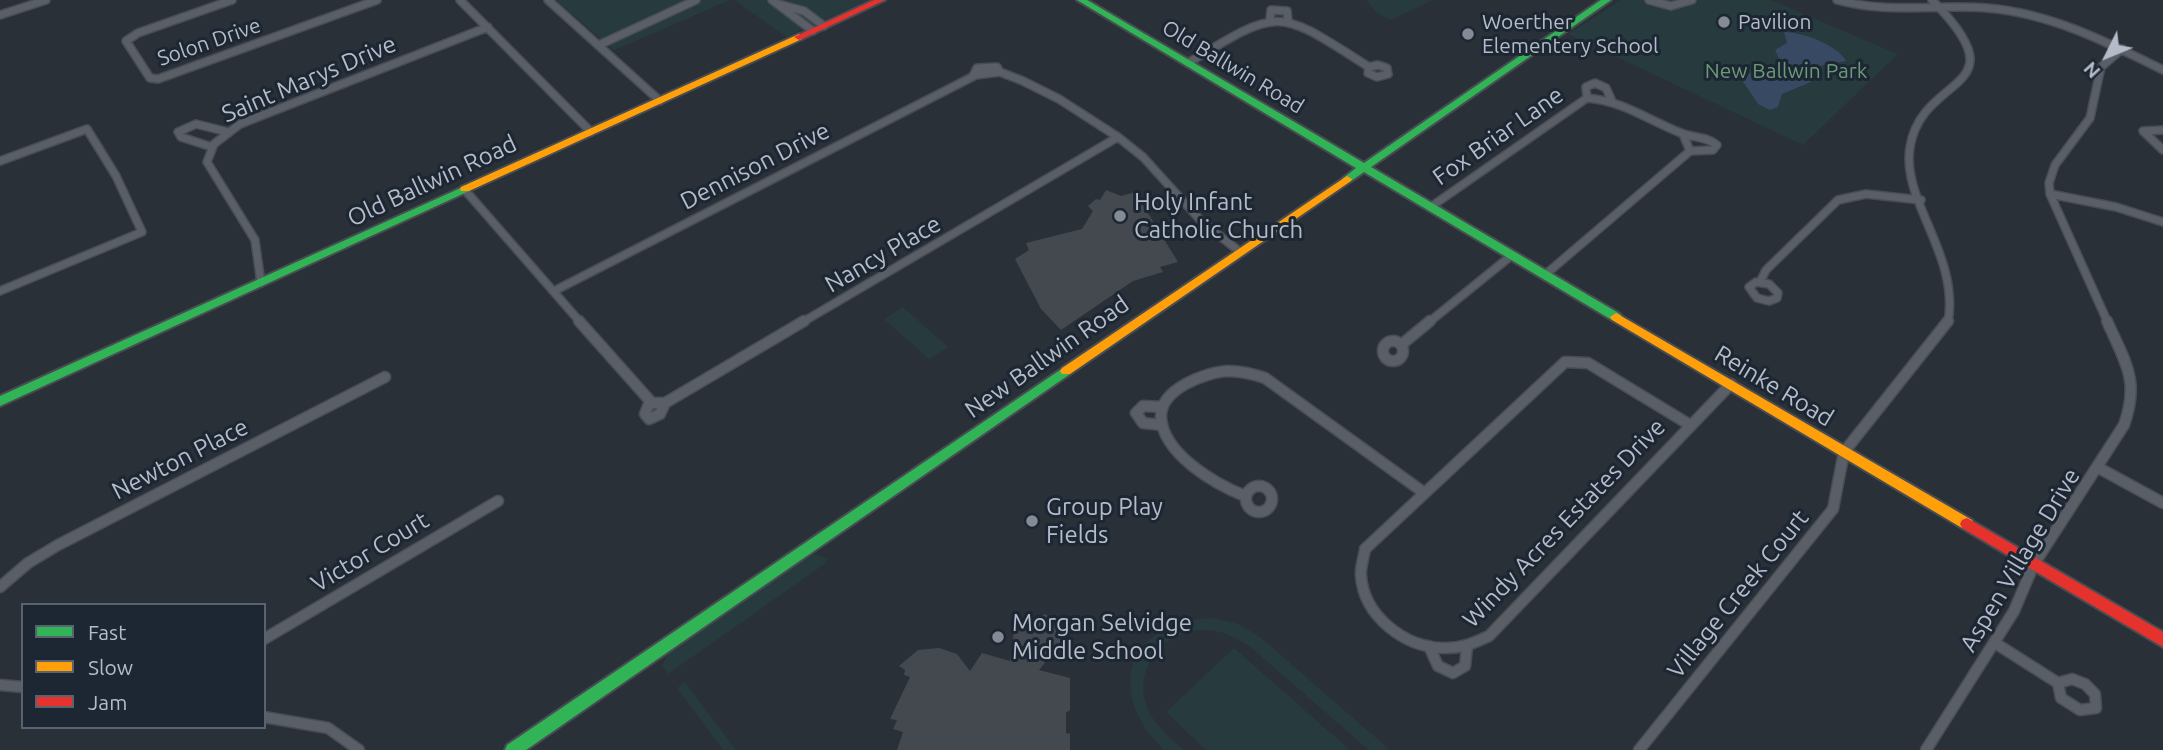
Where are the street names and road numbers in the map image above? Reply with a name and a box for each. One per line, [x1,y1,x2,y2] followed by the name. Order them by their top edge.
[154,13,264,71] street label: Solon Drive
[1158,15,1308,119] street label: Old Ballwin Road
[218,29,400,129] street label: Saint Marys Drive
[1427,80,1569,192] street label: Fox Briar Lane
[675,116,835,216] street label: Dennison Drive
[343,129,521,233] street label: Old Ballwin Road
[820,209,946,299] street label: Nancy Place
[959,290,1135,424] street label: New Ballwin Road
[1709,339,1839,433] street label: Reinke Road
[107,412,253,506] street label: Newton Place
[1457,413,1671,633] street label: Windy Acres Estates Drive
[1954,463,2086,657] street label: Aspen Village Drive
[1661,504,1815,684] street label: Village Creek Court
[306,506,434,598] street label: Victor Court

